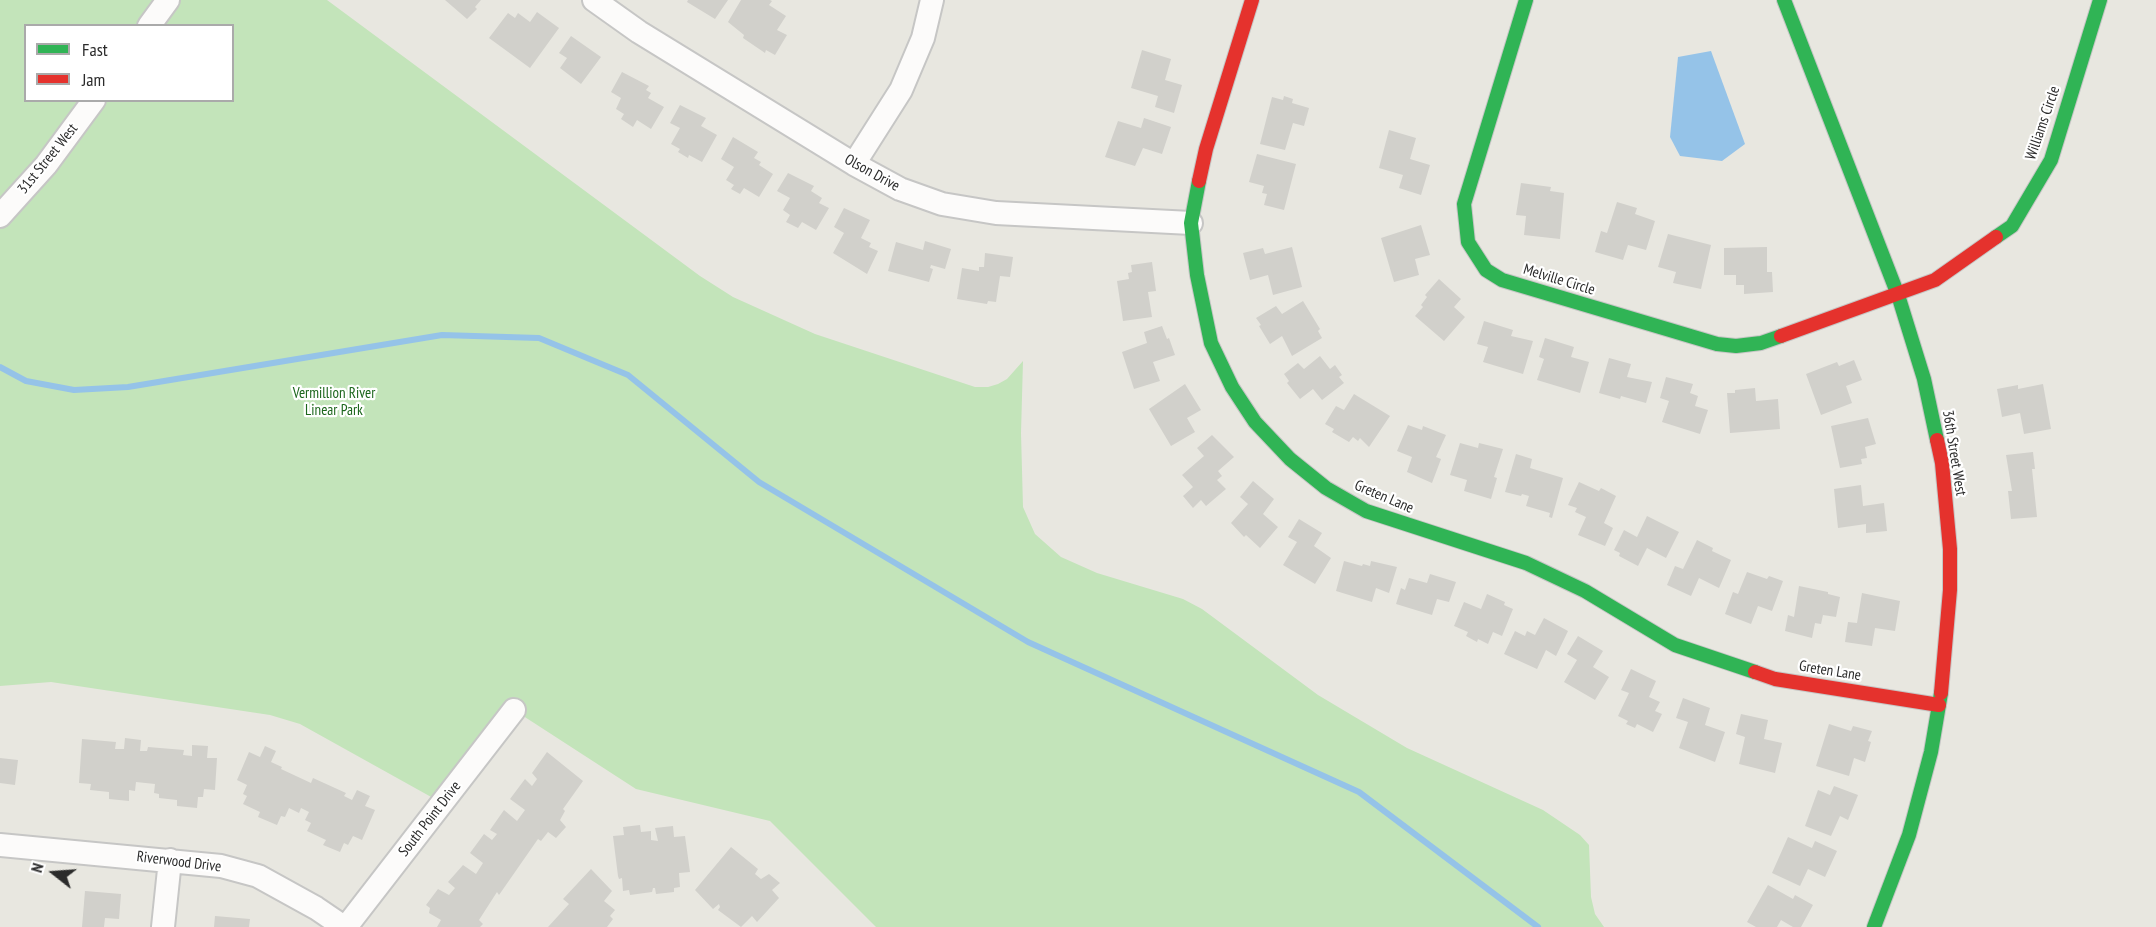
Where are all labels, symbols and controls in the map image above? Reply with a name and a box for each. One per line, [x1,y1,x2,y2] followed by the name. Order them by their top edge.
[24,24,234,102] legend
[82,38,108,61] text: Fast
[82,68,105,91] text: Jam
[2022,84,2064,162] street label: Williams Circle
[14,120,82,198] street label: 31st Street West
[841,151,903,195] street label: Olson Drive
[1521,261,1597,299] street label: Melville Circle
[293,385,375,420] park label: Vermillion River Linear Park
[1938,409,1970,497] street label: 36th Street West
[1352,477,1416,517] street label: Greten Lane
[1798,657,1862,685] street label: Greten Lane
[395,778,465,860] street label: South Point Drive
[24,843,84,903] north arrow
[136,848,222,876] street label: Riverwood Drive
[26,861,48,875] text: N

